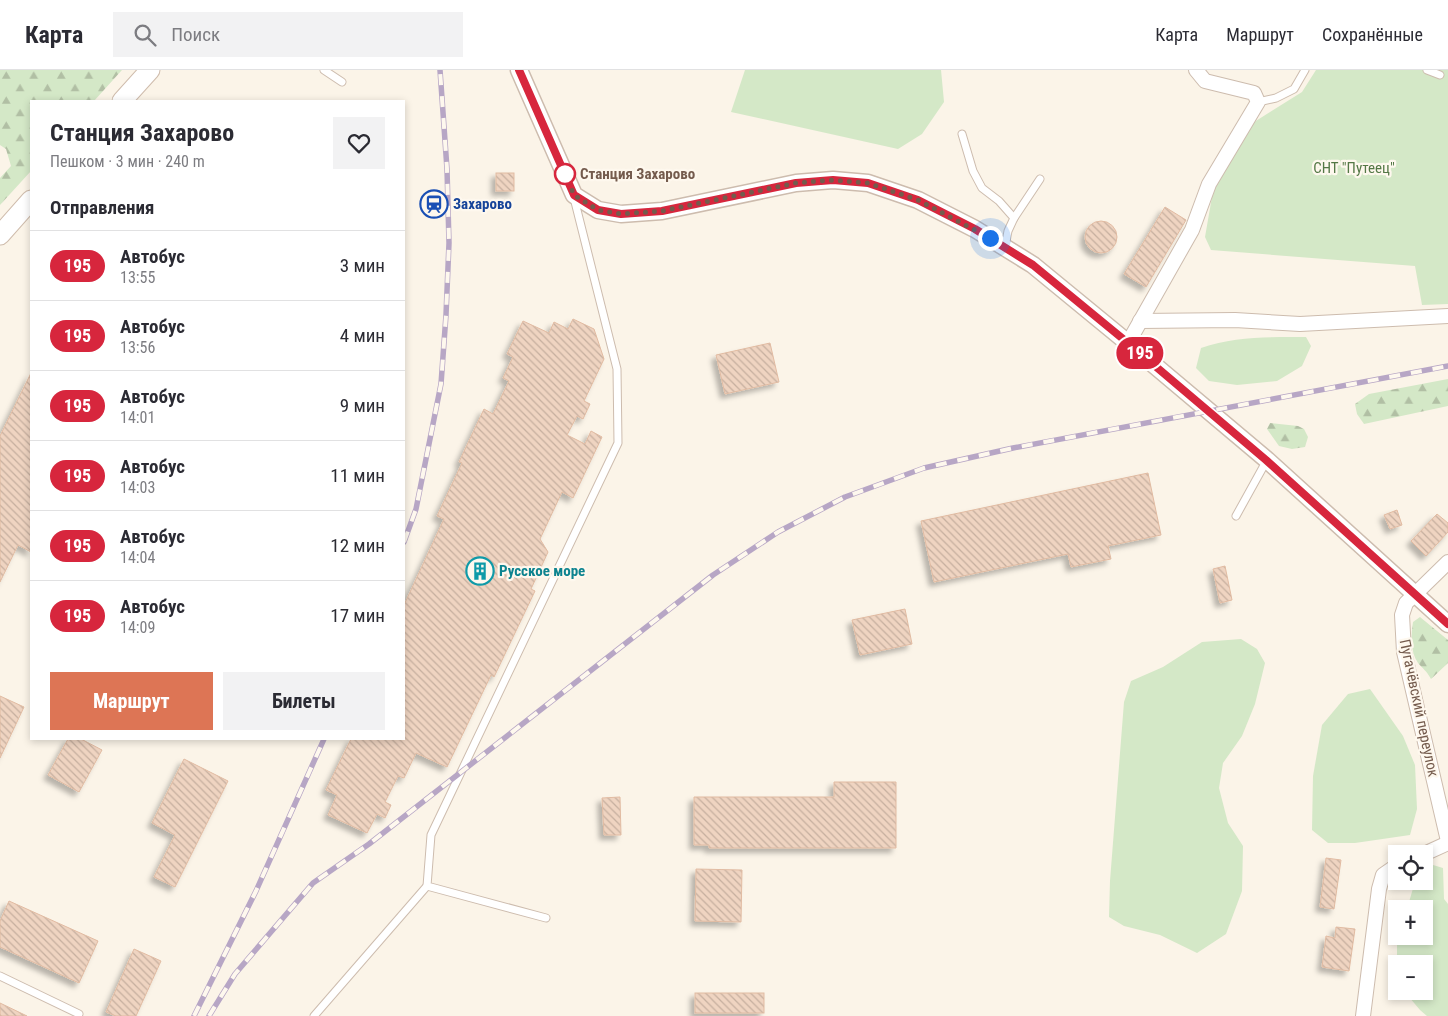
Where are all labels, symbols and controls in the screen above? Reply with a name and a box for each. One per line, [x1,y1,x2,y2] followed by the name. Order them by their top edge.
[113,12,463,57] search box
[25,21,83,49] text: Карта
[131,21,159,49] icon: search
[171,23,220,46] text: Поиск
[1155,24,1198,45] text: Карта
[1226,24,1294,45] text: Маршрут
[1322,24,1423,45] text: Сохранённые
[333,117,385,169] button: heart
[50,119,234,147] text: Станция Захарово
[50,152,205,171] text: Пешком · 3 мин · 240 m
[1313,159,1395,177] park label: СНТ "Путеец"
[554,163,576,185] marker: Станция Захарово
[580,165,695,183] place label: Станция Захарово
[419,189,449,219] station icon: Захарово
[453,195,512,213] place label: Захарово
[50,196,154,219] text: Отправления
[978,226,1003,251] your location
[120,245,185,268] text: Автобус
[340,254,385,277] text: 3 мин
[64,255,91,276] text: 195
[120,268,155,287] text: 13:55
[120,315,185,338] text: Автобус
[340,324,385,347] text: 4 мин
[64,325,91,346] text: 195
[1111,337,1169,369] line badge: 195
[120,338,155,357] text: 13:56
[1126,342,1154,363] text: 195
[120,385,185,408] text: Автобус
[340,394,385,417] text: 9 мин
[64,395,91,416] text: 195
[120,408,155,427] text: 14:01
[120,455,185,478] text: Автобус
[330,464,385,487] text: 11 мин
[64,465,91,486] text: 195
[120,478,155,497] text: 14:03
[120,525,185,548] text: Автобус
[330,534,385,557] text: 12 мин
[64,535,91,556] text: 195
[120,548,155,567] text: 14:04
[465,556,495,586] building icon: Русское море
[499,562,585,580] place label: Русское море
[120,595,185,618] text: Автобус
[330,604,385,627] text: 17 мин
[64,605,91,626] text: 195
[120,618,155,637] text: 14:09
[1396,638,1442,778] street label: Пугачёвский переулок
[50,672,213,730] button: Маршрут
[223,672,385,730] button: Билеты
[1388,845,1433,1000] map controls
[1388,845,1433,890] button: locate
[1388,900,1433,945] button: +
[1388,955,1433,1000] button: −

